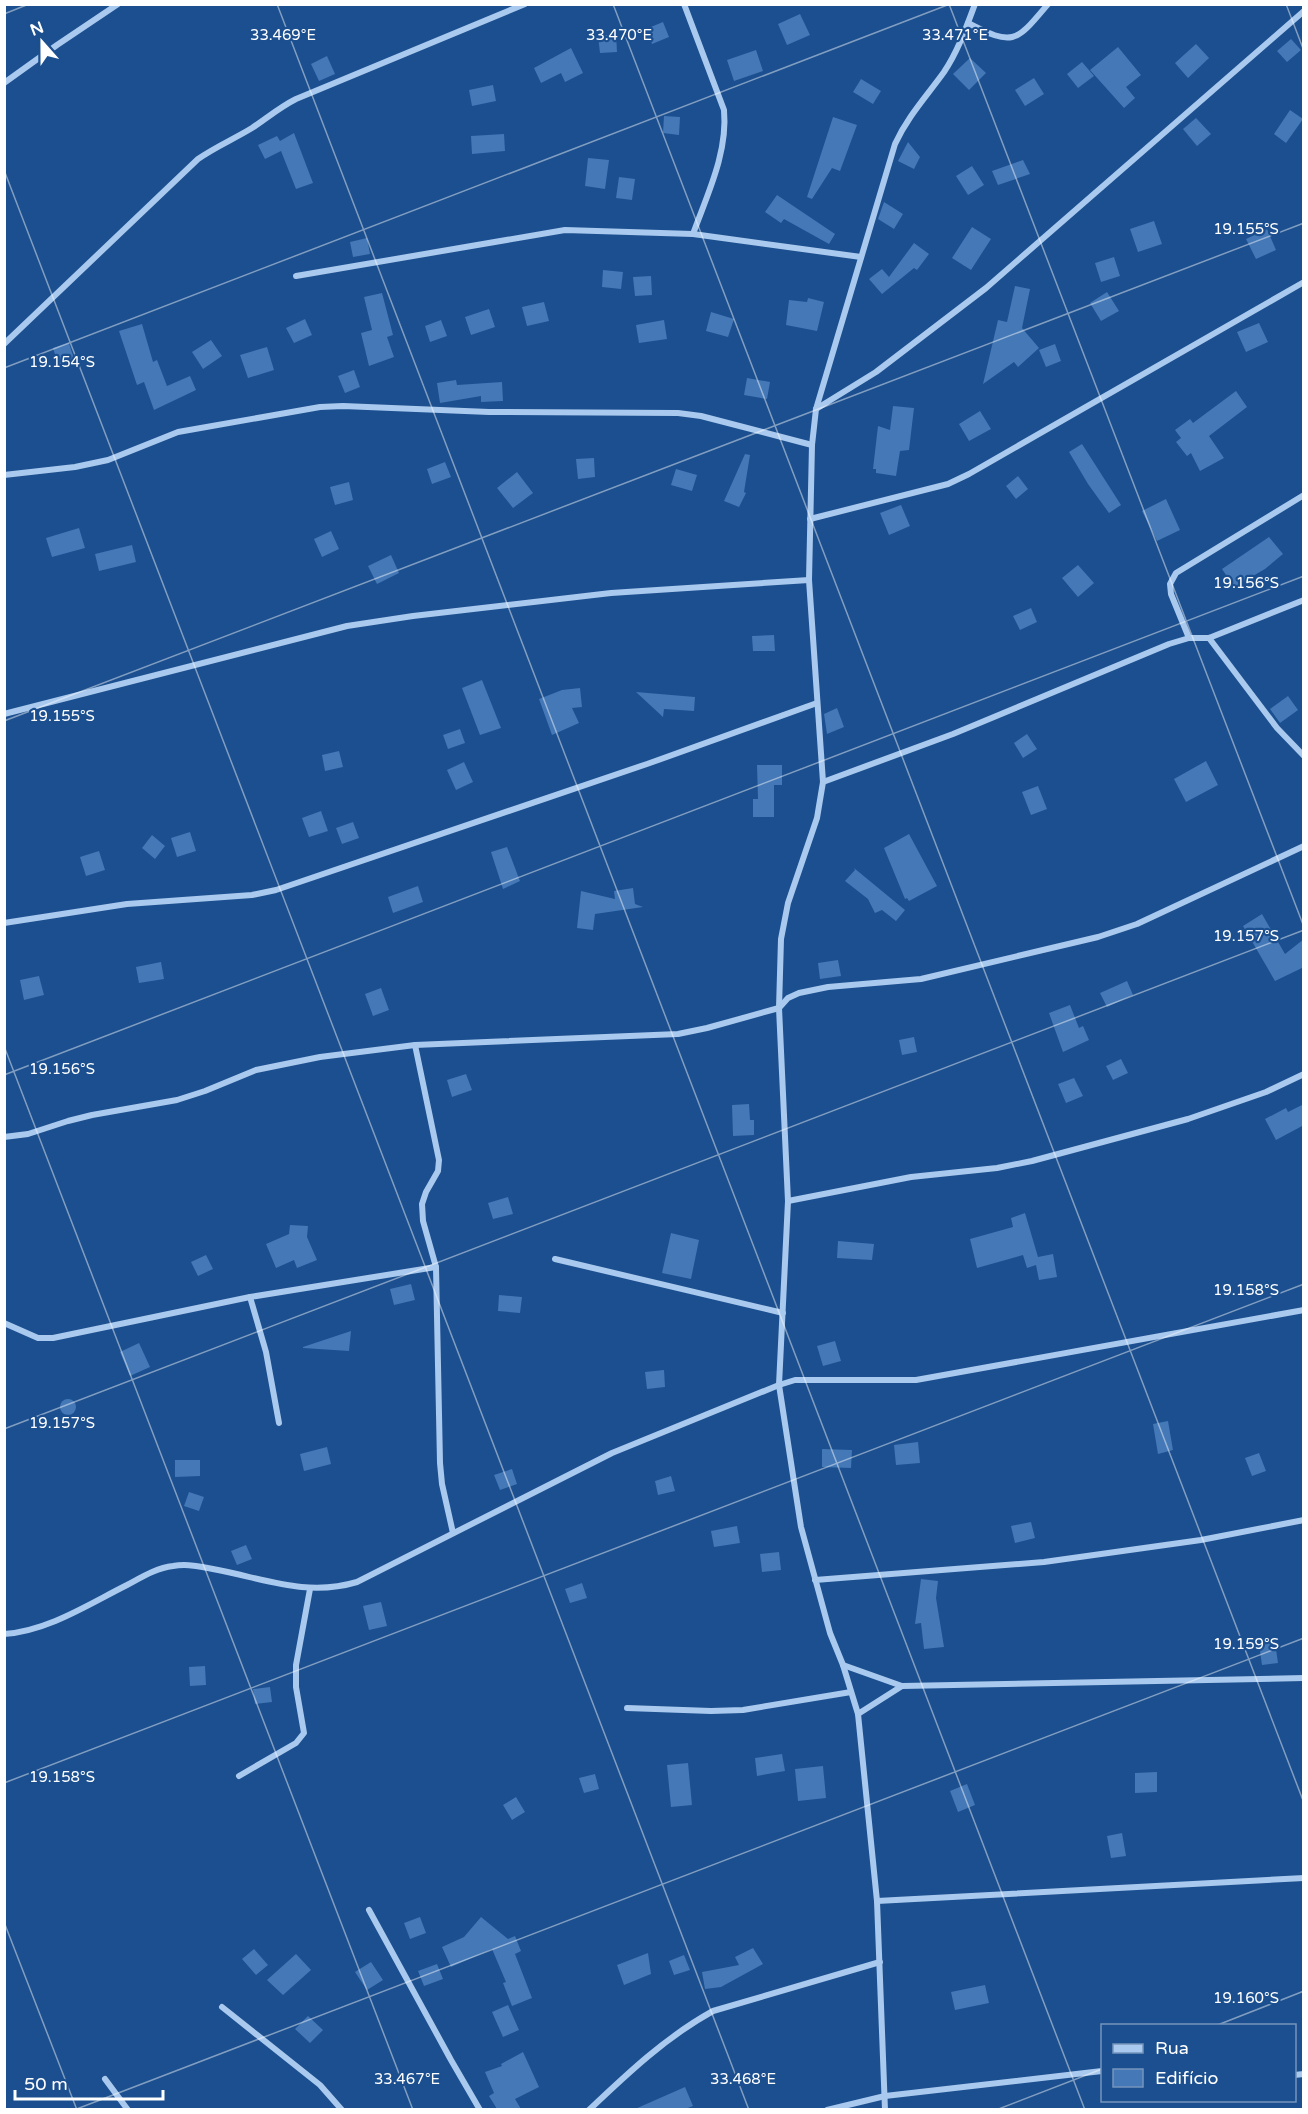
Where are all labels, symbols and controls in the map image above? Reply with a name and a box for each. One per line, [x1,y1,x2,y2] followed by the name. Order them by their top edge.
[12,12,72,72] north arrow
[27,17,47,41] text: N
[250,26,316,44] text: 33.469°E
[586,26,652,44] text: 33.470°E
[922,26,988,44] text: 33.471°E
[1213,220,1279,238] text: 19.155°S
[29,353,95,371] text: 19.154°S
[1213,574,1279,592] text: 19.156°S
[29,707,95,725] text: 19.155°S
[1213,927,1279,945] text: 19.157°S
[29,1060,95,1078] text: 19.156°S
[1213,1281,1279,1299] text: 19.158°S
[29,1414,95,1432] text: 19.157°S
[1213,1635,1279,1653] text: 19.159°S
[29,1768,95,1786] text: 19.158°S
[1213,1989,1279,2007] text: 19.160°S
[1101,2024,1296,2102] legend
[1155,2037,1189,2059] text: Rua
[15,2063,164,2101] scale bar
[1155,2067,1219,2089] text: Edifício
[374,2070,440,2088] text: 33.467°E
[710,2070,776,2088] text: 33.468°E
[24,2073,68,2095] text: 50 m

